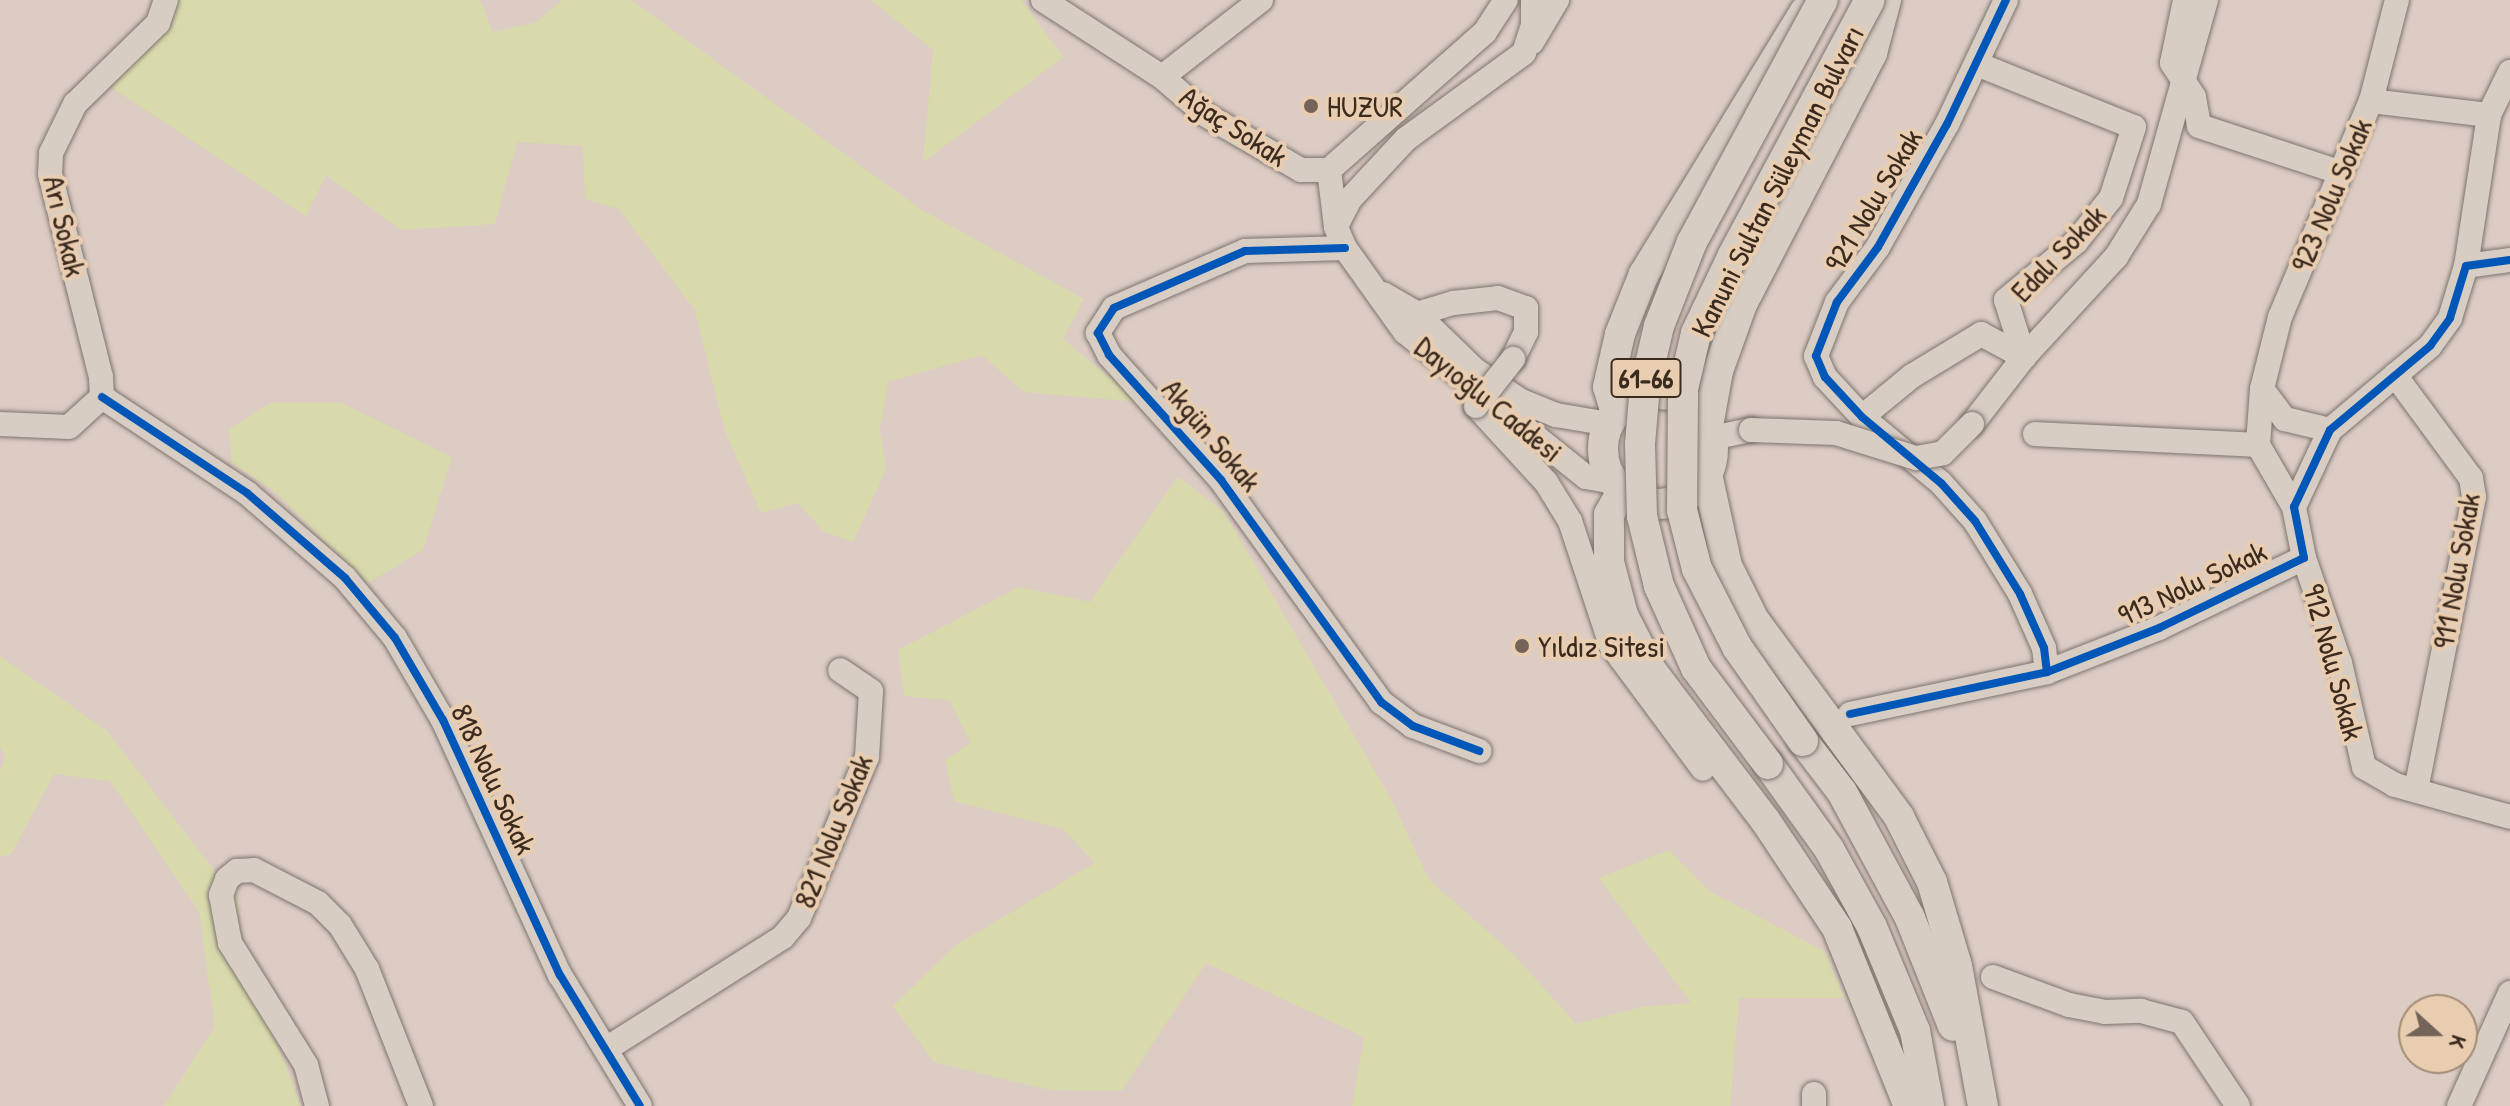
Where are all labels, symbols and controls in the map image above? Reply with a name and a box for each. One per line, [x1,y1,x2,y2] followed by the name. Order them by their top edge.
[1683,19,1871,343] street label: Kanuni Sultan Süleyman Bulvarı
[1174,78,1294,174] street label: Ağaç Sokak
[1327,88,1403,124] place label: HUZUR
[1302,97,1320,115] marker: HUZUR
[2283,113,2379,277] street label: 923 Nolu Sokak
[1816,122,1930,278] street label: 921 Nolu Sokak
[36,172,94,280] street label: Arı Sokak
[2003,197,2113,309] street label: Edalı Sokak
[1408,329,1570,469] street label: Dayıoğlu Caddesi
[1610,354,1682,402] road number: 61-66
[1155,372,1269,498] street label: Akgün Sokak
[2425,490,2487,652] street label: 911 Nolu Sokak
[2112,533,2272,633] street label: 913 Nolu Sokak
[2296,580,2372,744] street label: 912 Nolu Sokak
[1538,628,1665,664] place label: Yıldız Sitesi
[1513,637,1531,655] marker: Yıldız Sitesi
[444,698,544,860] street label: 818 Nolu Sokak
[786,749,880,913] street label: 821 Nolu Sokak
[2398,994,2478,1074] north arrow
[2442,1031,2475,1053] text: K

